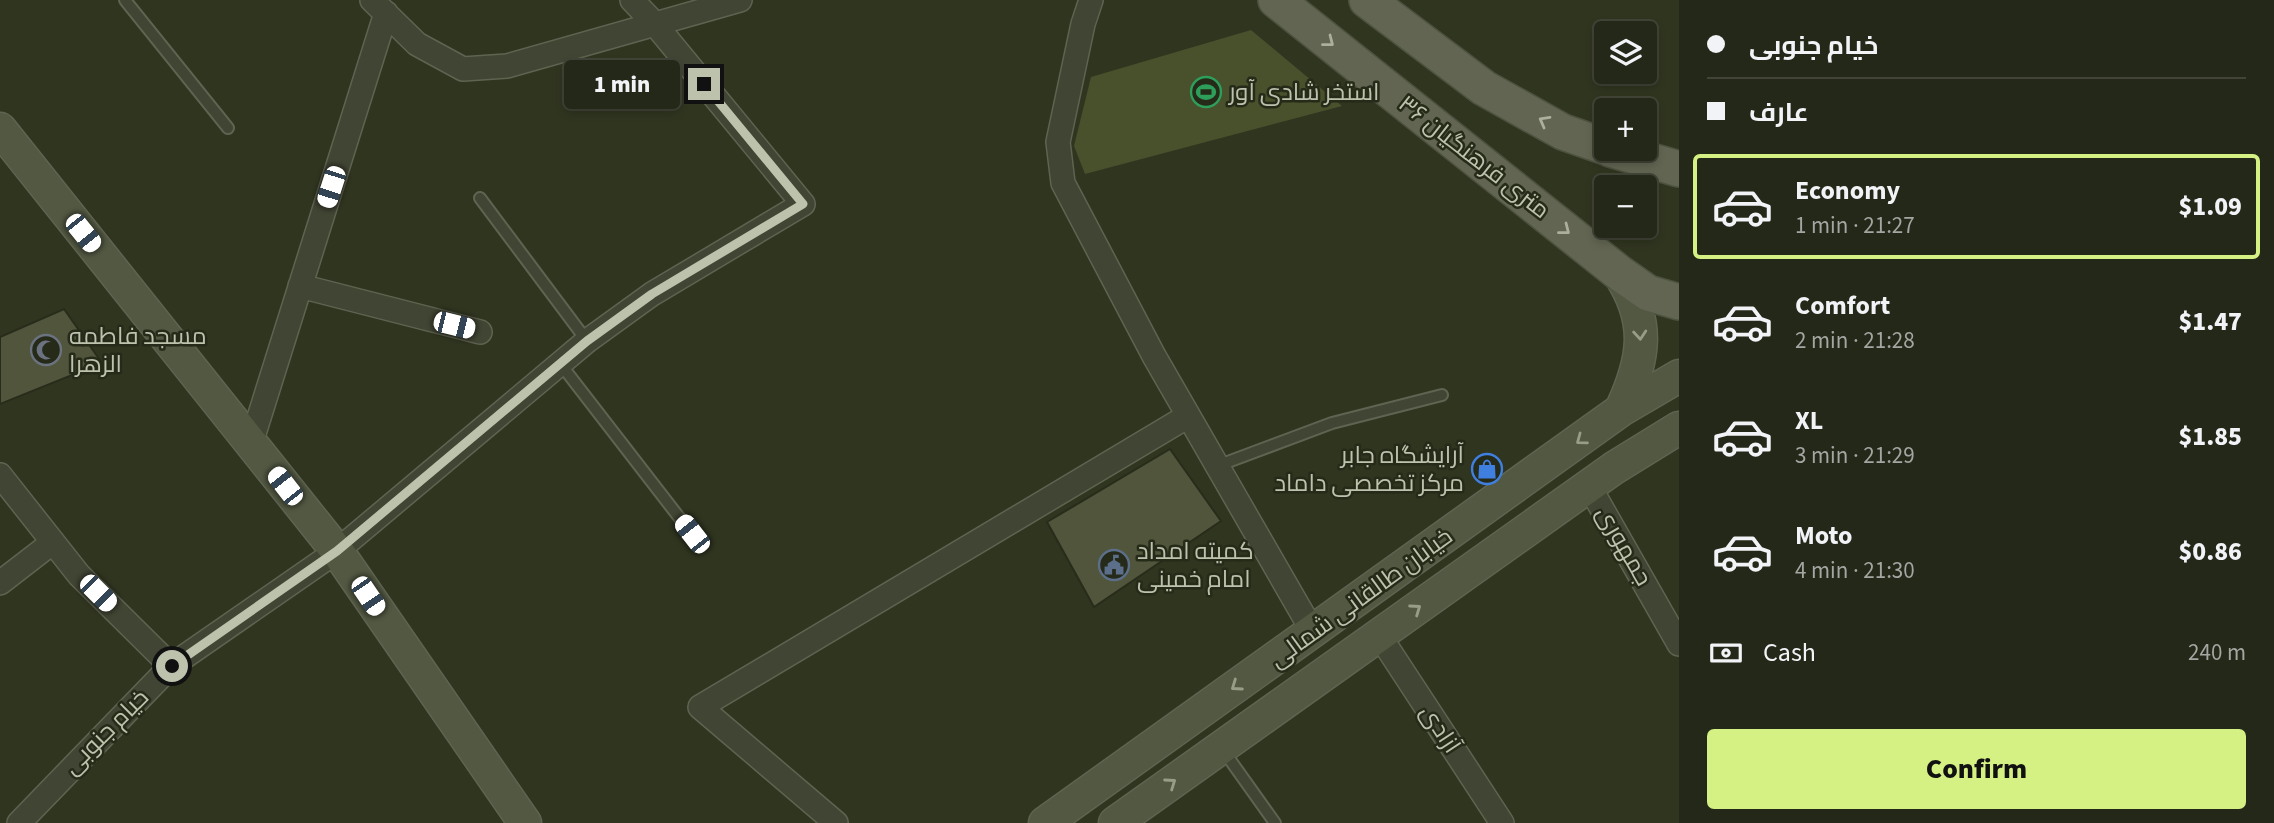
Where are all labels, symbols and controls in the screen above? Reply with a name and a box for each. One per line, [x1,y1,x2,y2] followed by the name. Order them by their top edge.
[1594,21,1657,238] map controls
[1594,21,1657,84] button: layers
[1749,27,1879,64] text: خیام جنوبی
[1322,34,1334,47] one-way arrow
[564,60,680,108] callout: 1 min
[594,68,650,101] text: 1 min
[688,68,720,100] route end
[1189,75,1223,109] sports icon: استخر شادی آور
[1227,75,1380,110] place label: استخر شادی آور
[1391,87,1557,227] street label: ۳۶ متری فرهنگیان
[1749,94,1809,131] text: عارف
[1594,98,1657,161] button: +
[1538,116,1551,129] one-way arrow
[315,164,348,210] car
[1795,172,1900,209] text: Economy
[1594,175,1657,238] button: −
[1711,175,1774,238] icon: car
[2178,188,2242,225] text: $1.09
[1795,209,1915,242] text: 1 min · 21:27
[62,210,105,256] car
[1558,221,1570,234] one-way arrow
[1795,287,1890,324] text: Comfort
[1711,290,1774,353] icon: car
[2178,303,2242,340] text: $1.47
[432,310,477,340] car
[69,319,207,382] place label: مسجد فاطمه الزهرا
[1795,324,1915,357] text: 2 min · 21:28
[1632,330,1647,341] one-way arrow
[29,333,63,367] mosque icon: مسجد فاطمه الزهرا
[1795,402,1823,439] text: XL
[1711,405,1774,468] icon: car
[2178,418,2242,455] text: $1.85
[1576,432,1589,445] one-way arrow
[1274,438,1465,501] place label: آرایشگاه جابر مرکز تخصصی داماد
[1795,439,1915,472] text: 3 min · 21:29
[1470,452,1504,486] shop icon: آرایشگاه جابر مرکز تخصصی داماد
[264,463,307,509] car
[1587,500,1661,592] street label: جمهوری
[671,511,714,557] car
[1795,517,1852,554] text: Moto
[1262,519,1460,677] street label: خیابان طالقانی شمالی
[1711,520,1774,583] icon: car
[2178,533,2242,570] text: $0.86
[1137,534,1254,597] place label: کمیته امداد امام خمینی
[1097,548,1131,582] public building icon: کمیته امداد امام خمینی
[1795,554,1915,587] text: 4 min · 21:30
[76,571,121,615] car
[348,573,389,619] car
[1408,605,1421,617] one-way arrow
[1707,634,1745,672] icon: cash
[1763,634,1816,671] text: Cash
[2188,636,2246,669] text: 240 m
[156,650,188,682] route start
[1232,678,1244,690] one-way arrow
[55,681,157,783] street label: خیام جنوبی
[1411,698,1469,761] street label: آزادی
[1707,729,2246,809] button: Confirm
[1163,779,1176,792] one-way arrow

